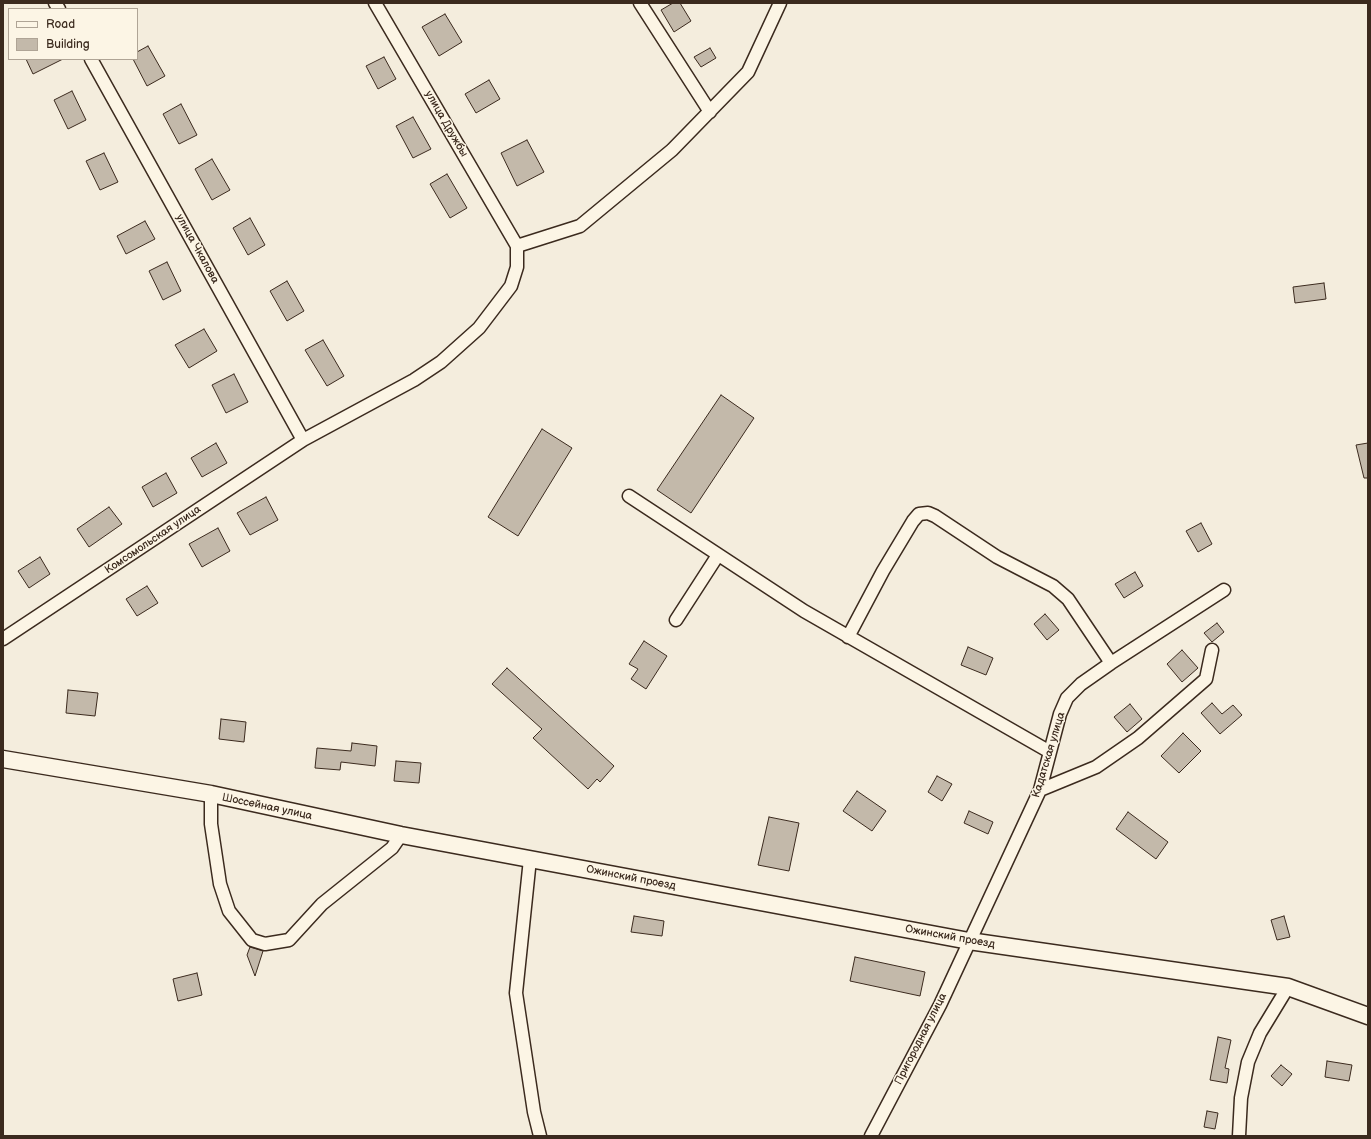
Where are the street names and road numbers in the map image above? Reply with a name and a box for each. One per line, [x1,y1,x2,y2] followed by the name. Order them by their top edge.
[422,89,470,159] street label: улица Дружбы
[173,212,221,286] street label: улица Чкалова
[103,503,203,577] street label: Комсомольская улица
[1030,711,1068,799] street label: Кадатская улица
[221,791,313,823] street label: Шоссейная улица
[585,863,677,893] street label: Ожинский проезд
[904,923,996,951] street label: Ожинский проезд
[892,991,950,1087] street label: Пригородная улица

